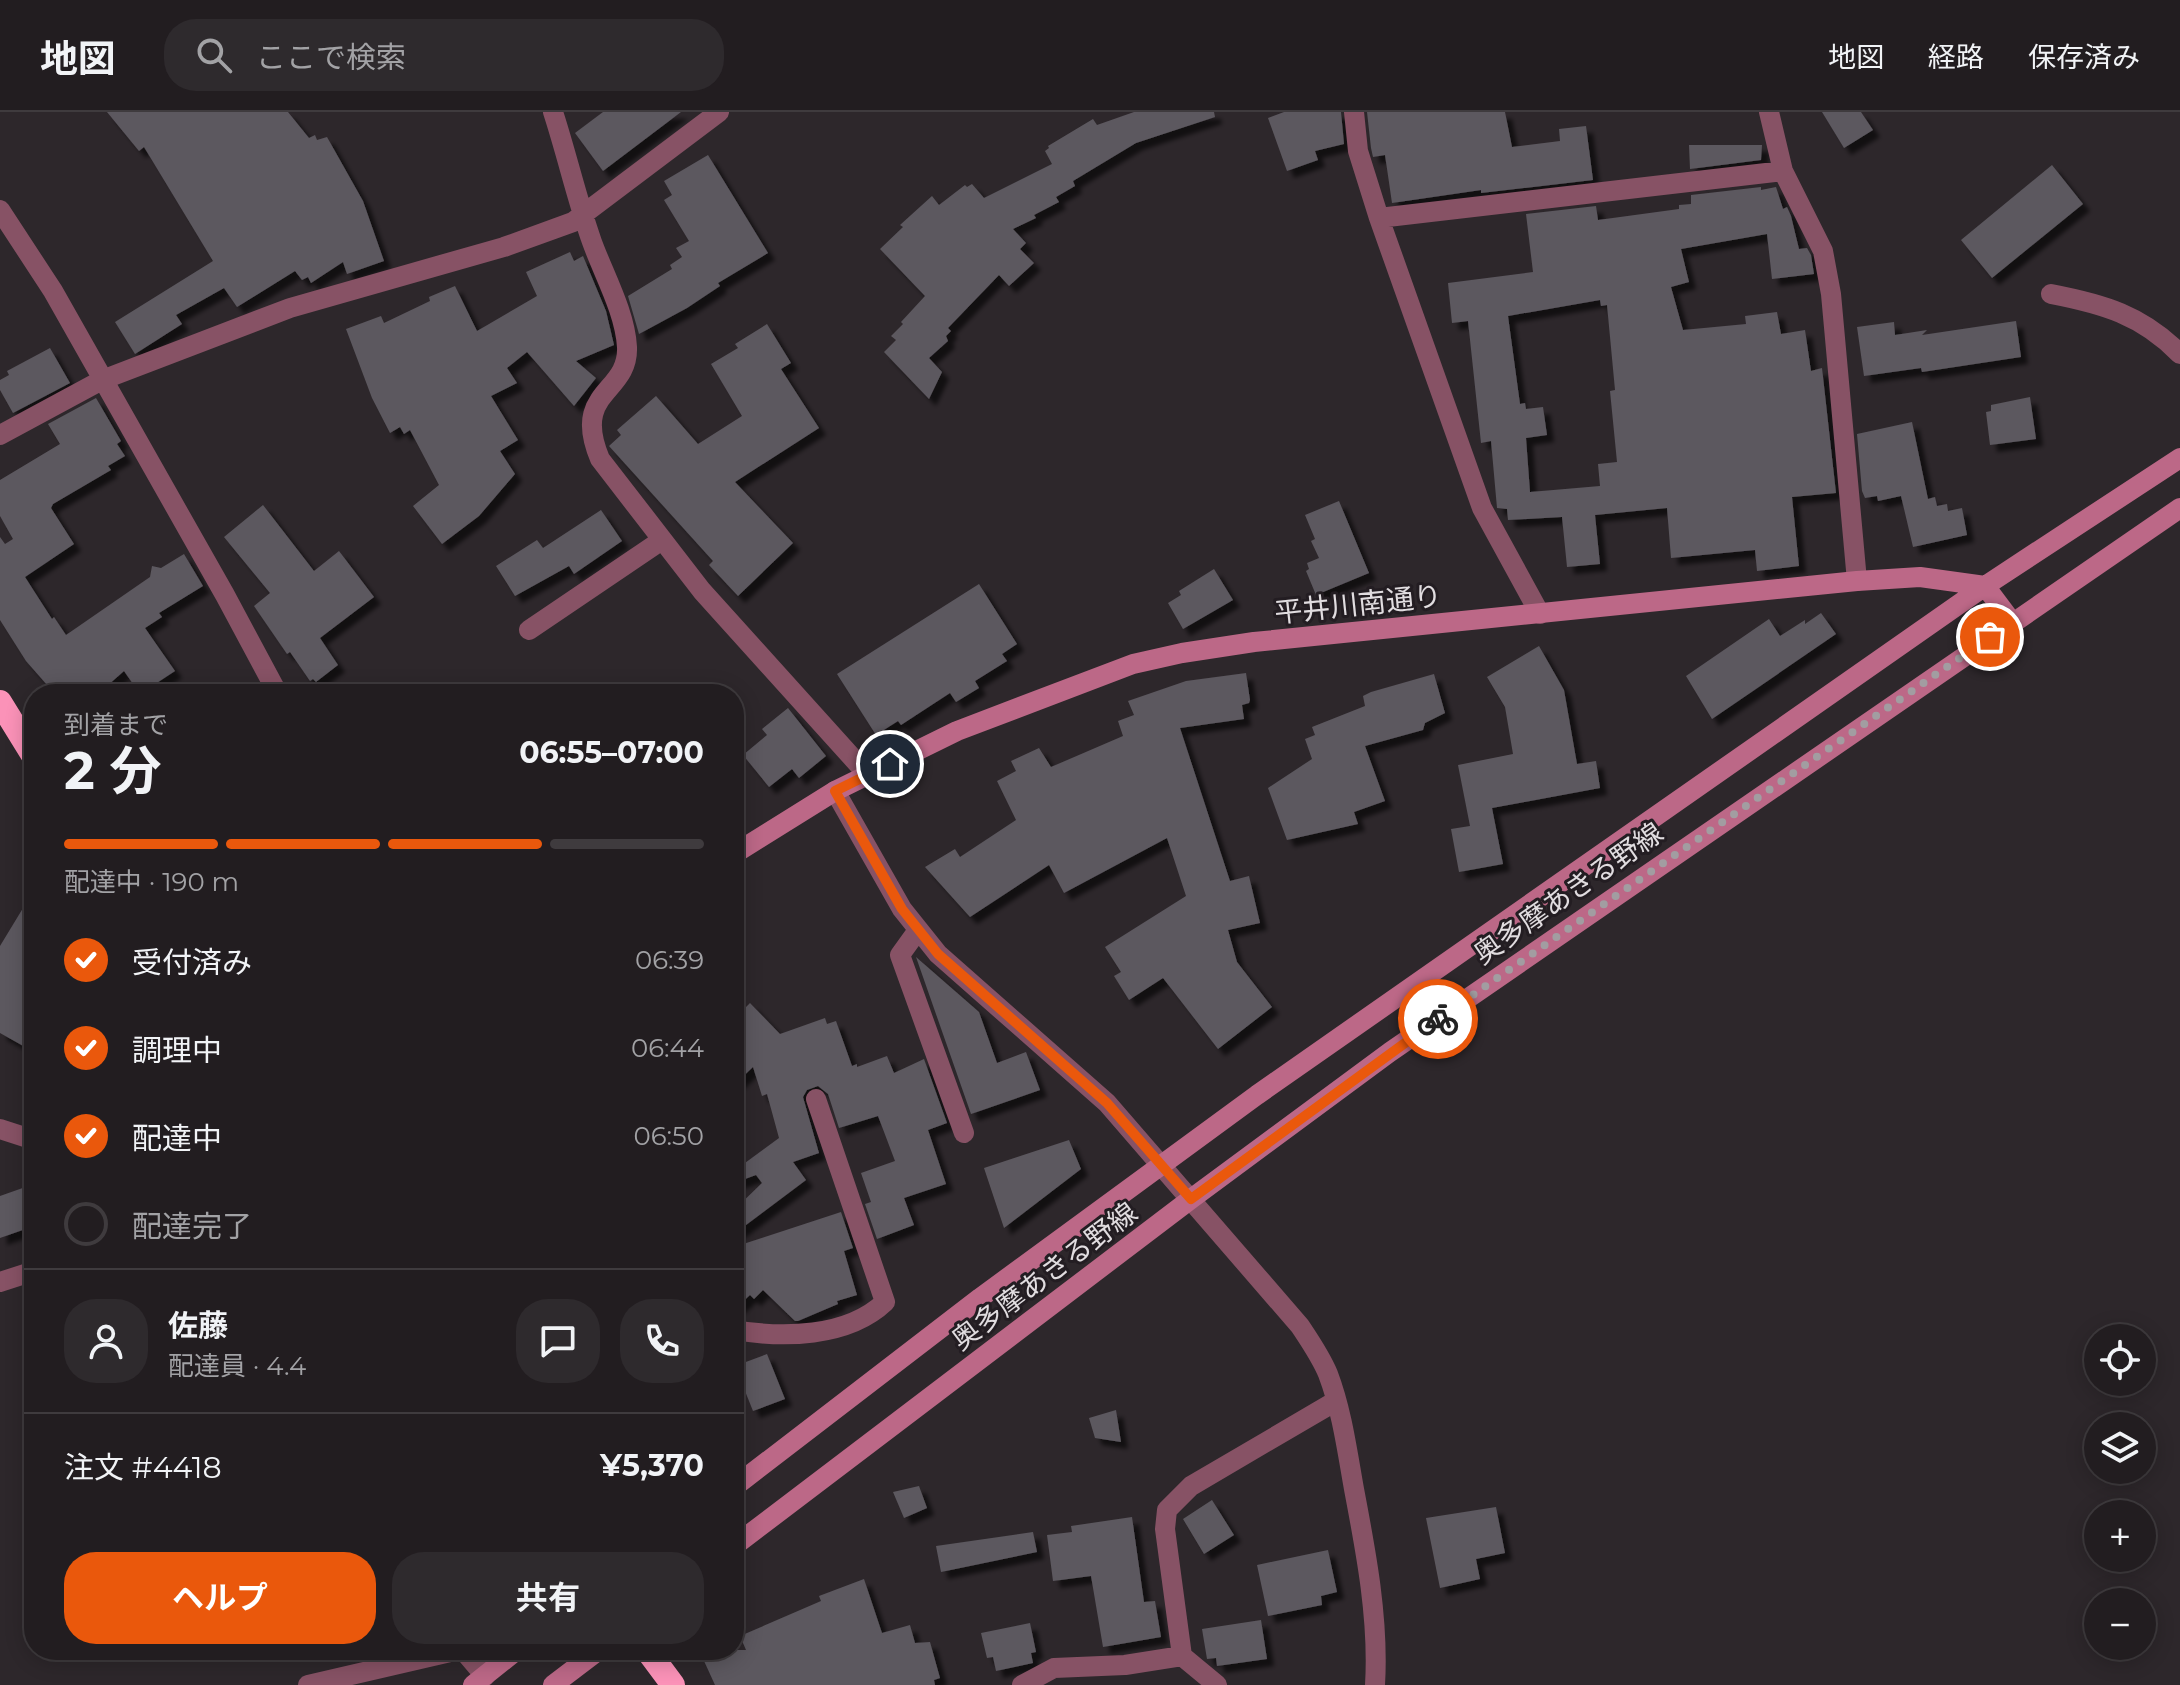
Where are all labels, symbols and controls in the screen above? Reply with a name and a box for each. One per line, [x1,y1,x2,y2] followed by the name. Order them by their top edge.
[164,19,724,91] search box
[192,33,236,77] icon: search
[40,35,116,82] text: 地図
[256,39,406,76] text: ここで検索
[1828,40,1884,74] text: 地図
[1928,40,1984,74] text: 経路
[2028,40,2140,74] text: 保存済み
[1273,578,1443,630] street label: 平井川南通り
[1956,603,2024,671] pin
[1968,615,2012,659] icon: bag
[64,709,168,741] text: 到着まで
[856,730,924,798] pin
[519,734,704,771] text: 06:55–07:00
[64,739,161,802] text: 2 分
[868,742,912,786] icon: home
[1467,815,1669,971] street label: 奥多摩あきる野線
[64,866,239,898] text: 配達中 · 190 m
[64,938,108,982] icon: check
[132,944,252,981] text: 受付済み
[635,944,704,976] text: 06:39
[1398,979,1478,1059] courier
[1416,997,1460,1041] icon: bike
[64,1026,108,1070] icon: check
[132,1032,222,1069] text: 調理中
[631,1032,704,1064] text: 06:44
[64,1114,108,1158] icon: check
[132,1120,222,1157] text: 配達中
[634,1120,704,1152] text: 06:50
[945,1195,1143,1357] street label: 奥多摩あきる野線
[132,1208,252,1245] text: 配達完了
[64,1299,148,1383] button: person
[516,1299,600,1383] button: chat
[620,1299,704,1383] button: phone
[168,1307,228,1344] text: 佐藤
[2084,1324,2156,1660] map controls
[2084,1324,2156,1396] button: locate
[168,1350,306,1382] text: 配達員 · 4.4
[2084,1412,2156,1484] button: layers
[600,1447,704,1484] text: ¥5,370
[64,1449,222,1486] text: 注文 #4418
[2084,1500,2156,1572] button: +
[64,1552,376,1644] button: ヘルプ
[392,1552,704,1644] button: 共有
[2084,1588,2156,1660] button: −

